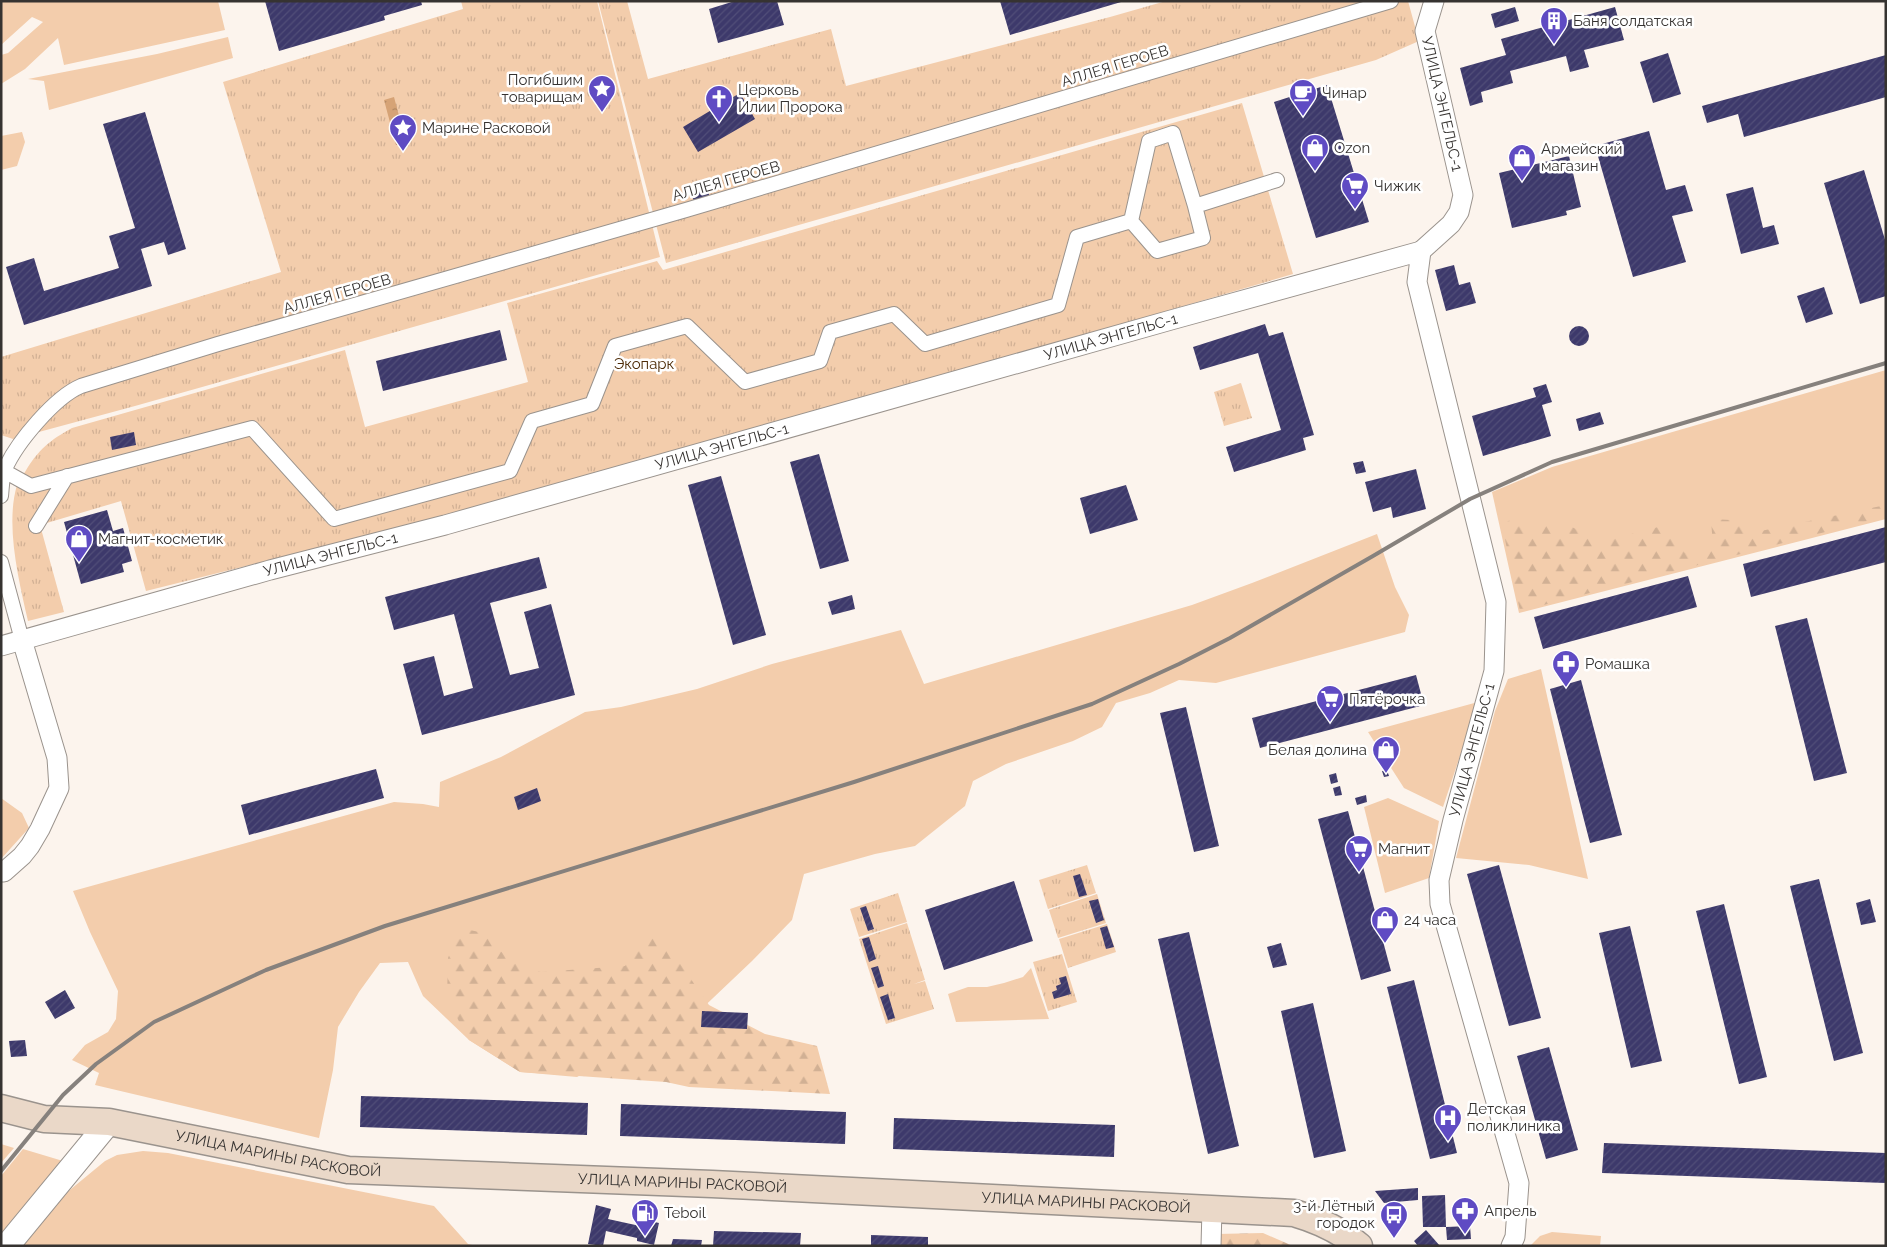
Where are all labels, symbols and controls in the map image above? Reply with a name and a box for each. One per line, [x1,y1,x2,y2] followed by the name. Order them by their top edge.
[1539,6,1569,45] building icon: Баня солдатская
[1573,12,1693,30] place label: Баня солдатская
[1418,35,1466,174] street label: УЛИЦА ЭНГЕЛЬС-1
[1059,41,1171,91] street label: АЛЛЕЯ ГЕРОЕВ
[502,71,583,106] place label: Погибшим товарищам
[587,74,617,113] place icon: Погибшим товарищам
[1288,78,1318,117] cafe icon: Чинар
[738,81,843,116] place label: Церковь Илии Пророка
[704,84,734,123] church icon: Церковь Илии Пророка
[1322,84,1367,102] place label: Чинар
[388,113,418,152] place icon: Марине Расковой
[422,119,551,137] place label: Марине Расковой
[1300,133,1330,172] shop icon: Ozon
[1334,139,1370,157] place label: Ozon
[1541,140,1622,175] place label: Армейский магазин
[1507,143,1537,182] shop icon: Армейский магазин
[670,157,782,205] street label: АЛЛЕЯ ГЕРОЕВ
[1340,171,1370,210] supermarket icon: Чижик
[1374,177,1421,195] place label: Чижик
[281,270,393,318] street label: АЛЛЕЯ ГЕРОЕВ
[1042,309,1180,364] street label: УЛИЦА ЭНГЕЛЬС-1
[614,355,675,373] park label: Экопарк
[653,419,791,474] street label: УЛИЦА ЭНГЕЛЬС-1
[64,524,94,563] shop icon: Магнит-косметик
[261,528,400,580] street label: УЛИЦА ЭНГЕЛЬС-1
[98,530,224,548] place label: Магнит-косметик
[1551,649,1581,688] pharmacy icon: Ромашка
[1585,655,1650,673] place label: Ромашка
[1445,681,1499,819] street label: УЛИЦА ЭНГЕЛЬС-1
[1315,684,1345,723] supermarket icon: Пятёрочка
[1349,690,1425,708] place label: Пятёрочка
[1371,735,1401,774] shop icon: Белая долина
[1268,741,1367,759] place label: Белая долина
[1344,834,1374,873] supermarket icon: Магнит
[1378,840,1430,858] place label: Магнит
[1370,905,1400,944] shop icon: 24 часа
[1404,911,1456,929] place label: 24 часа
[1467,1100,1561,1135] place label: Детская поликлиника
[1433,1103,1463,1142] hospital icon: Детская поликлиника
[174,1127,382,1180] street label: УЛИЦА МАРИНЫ РАСКОВОЙ
[578,1170,788,1197] street label: УЛИЦА МАРИНЫ РАСКОВОЙ
[981,1188,1191,1217] street label: УЛИЦА МАРИНЫ РАСКОВОЙ
[1450,1196,1480,1235] pharmacy icon: Апрель
[1293,1197,1375,1232] place label: 3-й Лётный городок
[630,1198,660,1237] fuel station icon: Teboil
[1379,1200,1409,1239] bus stop icon: 3-й Лётный городок
[1484,1202,1537,1220] place label: Апрель
[664,1204,707,1222] place label: Teboil

